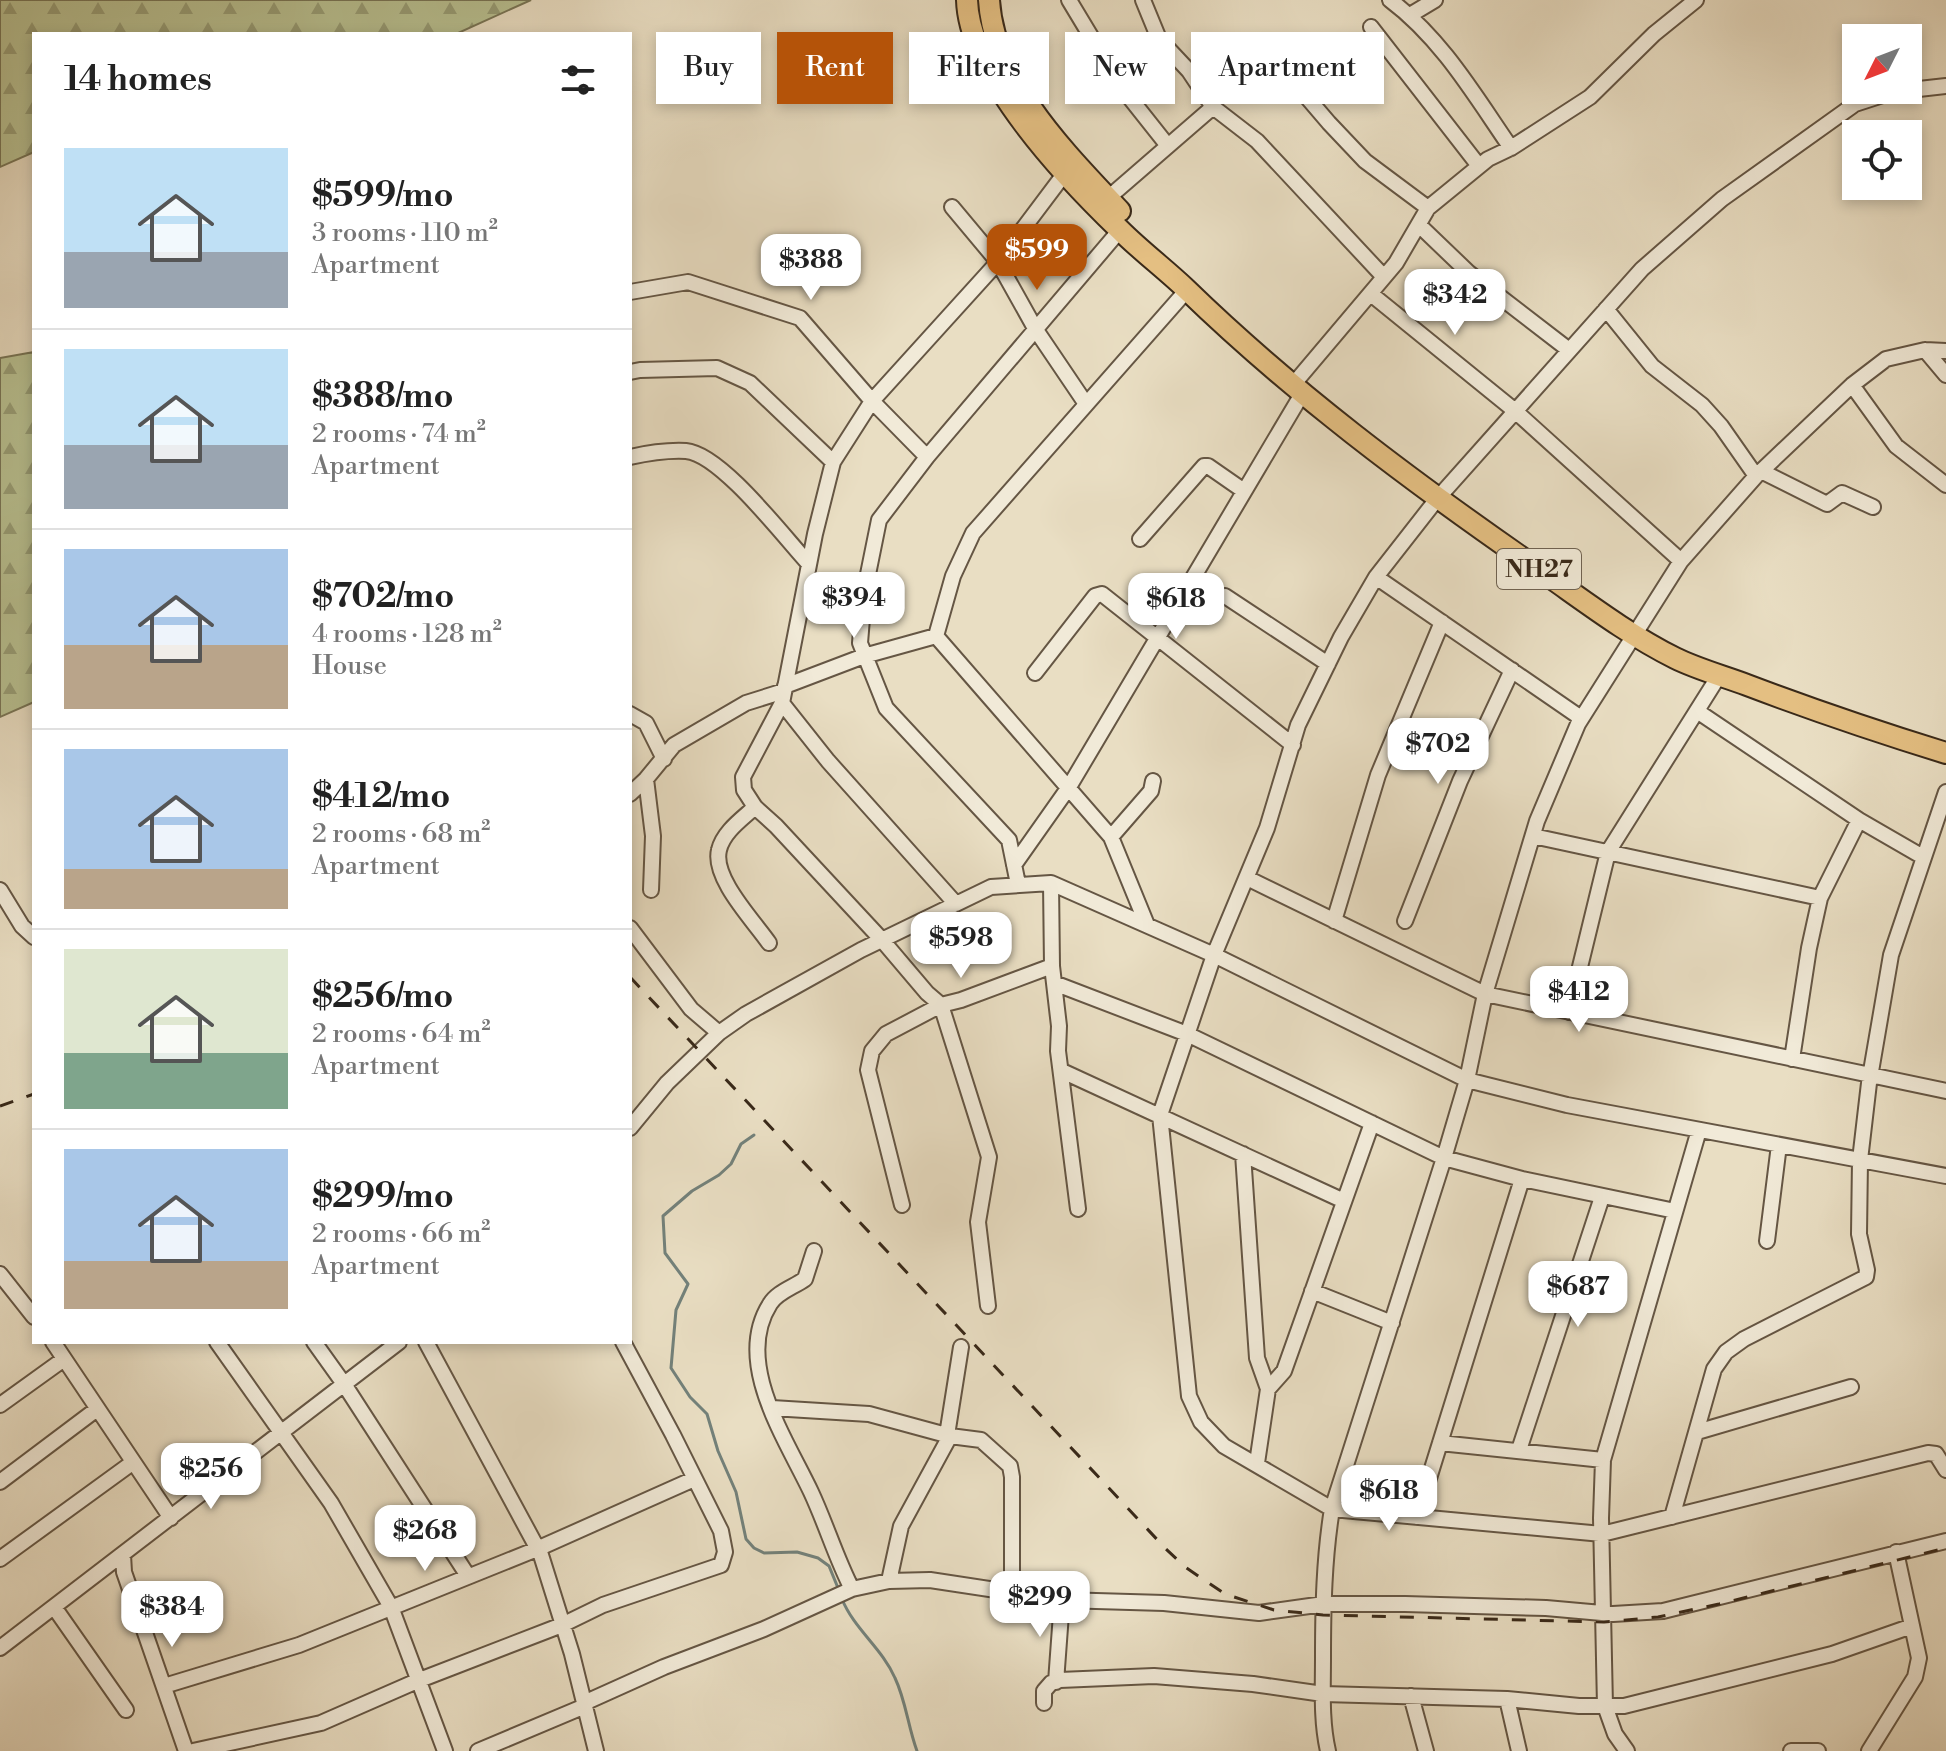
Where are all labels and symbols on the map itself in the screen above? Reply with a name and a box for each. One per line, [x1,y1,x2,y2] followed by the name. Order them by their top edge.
[1842,24,1922,104] north arrow
[990,224,1084,292] pin: $599
[764,234,858,302] pin: $388
[1408,269,1502,337] pin: $342
[1497,549,1581,589] road number: NH27
[807,572,901,640] pin: $394
[1129,573,1223,641] pin: $618
[1391,718,1485,786] pin: $702
[914,912,1008,980] pin: $598
[1532,966,1626,1034] pin: $412
[1531,1261,1625,1329] pin: $687
[164,1443,258,1511] pin: $256
[1342,1465,1436,1533] pin: $618
[378,1505,472,1573] pin: $268
[993,1571,1087,1639] pin: $299
[125,1581,219,1649] pin: $384

